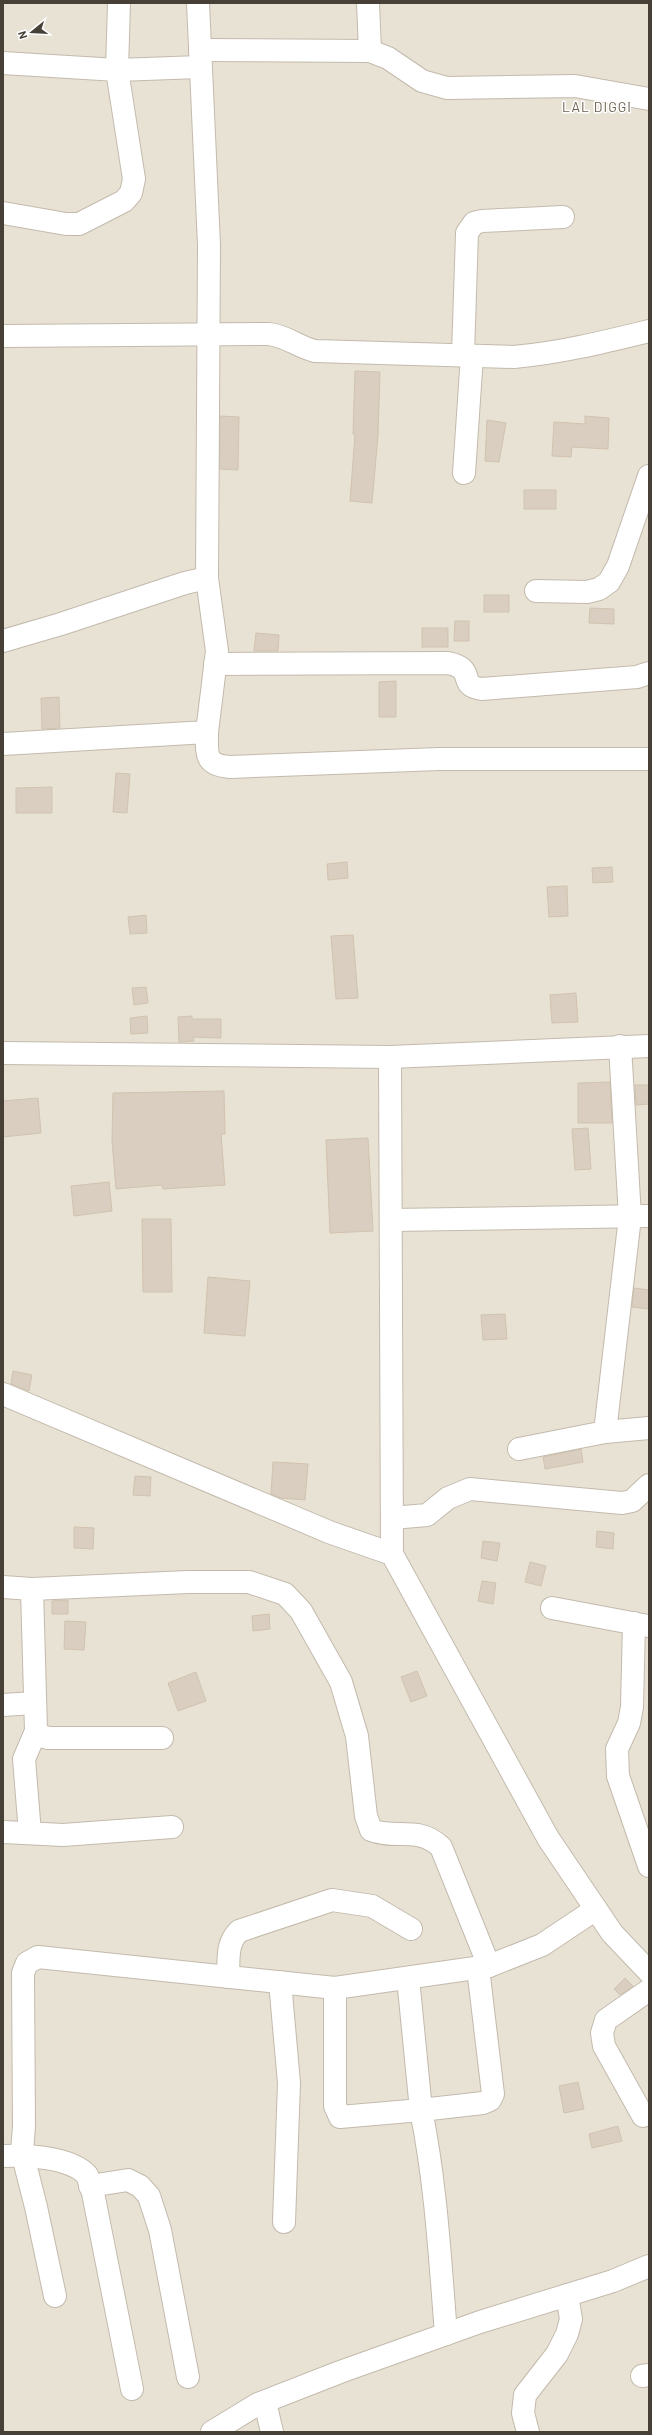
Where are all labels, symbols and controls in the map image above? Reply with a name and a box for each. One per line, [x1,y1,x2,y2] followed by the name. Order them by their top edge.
[12,12,52,52] north arrow
[15,30,29,41] text: N
[562,98,632,115] district label: LAL DIGGI

